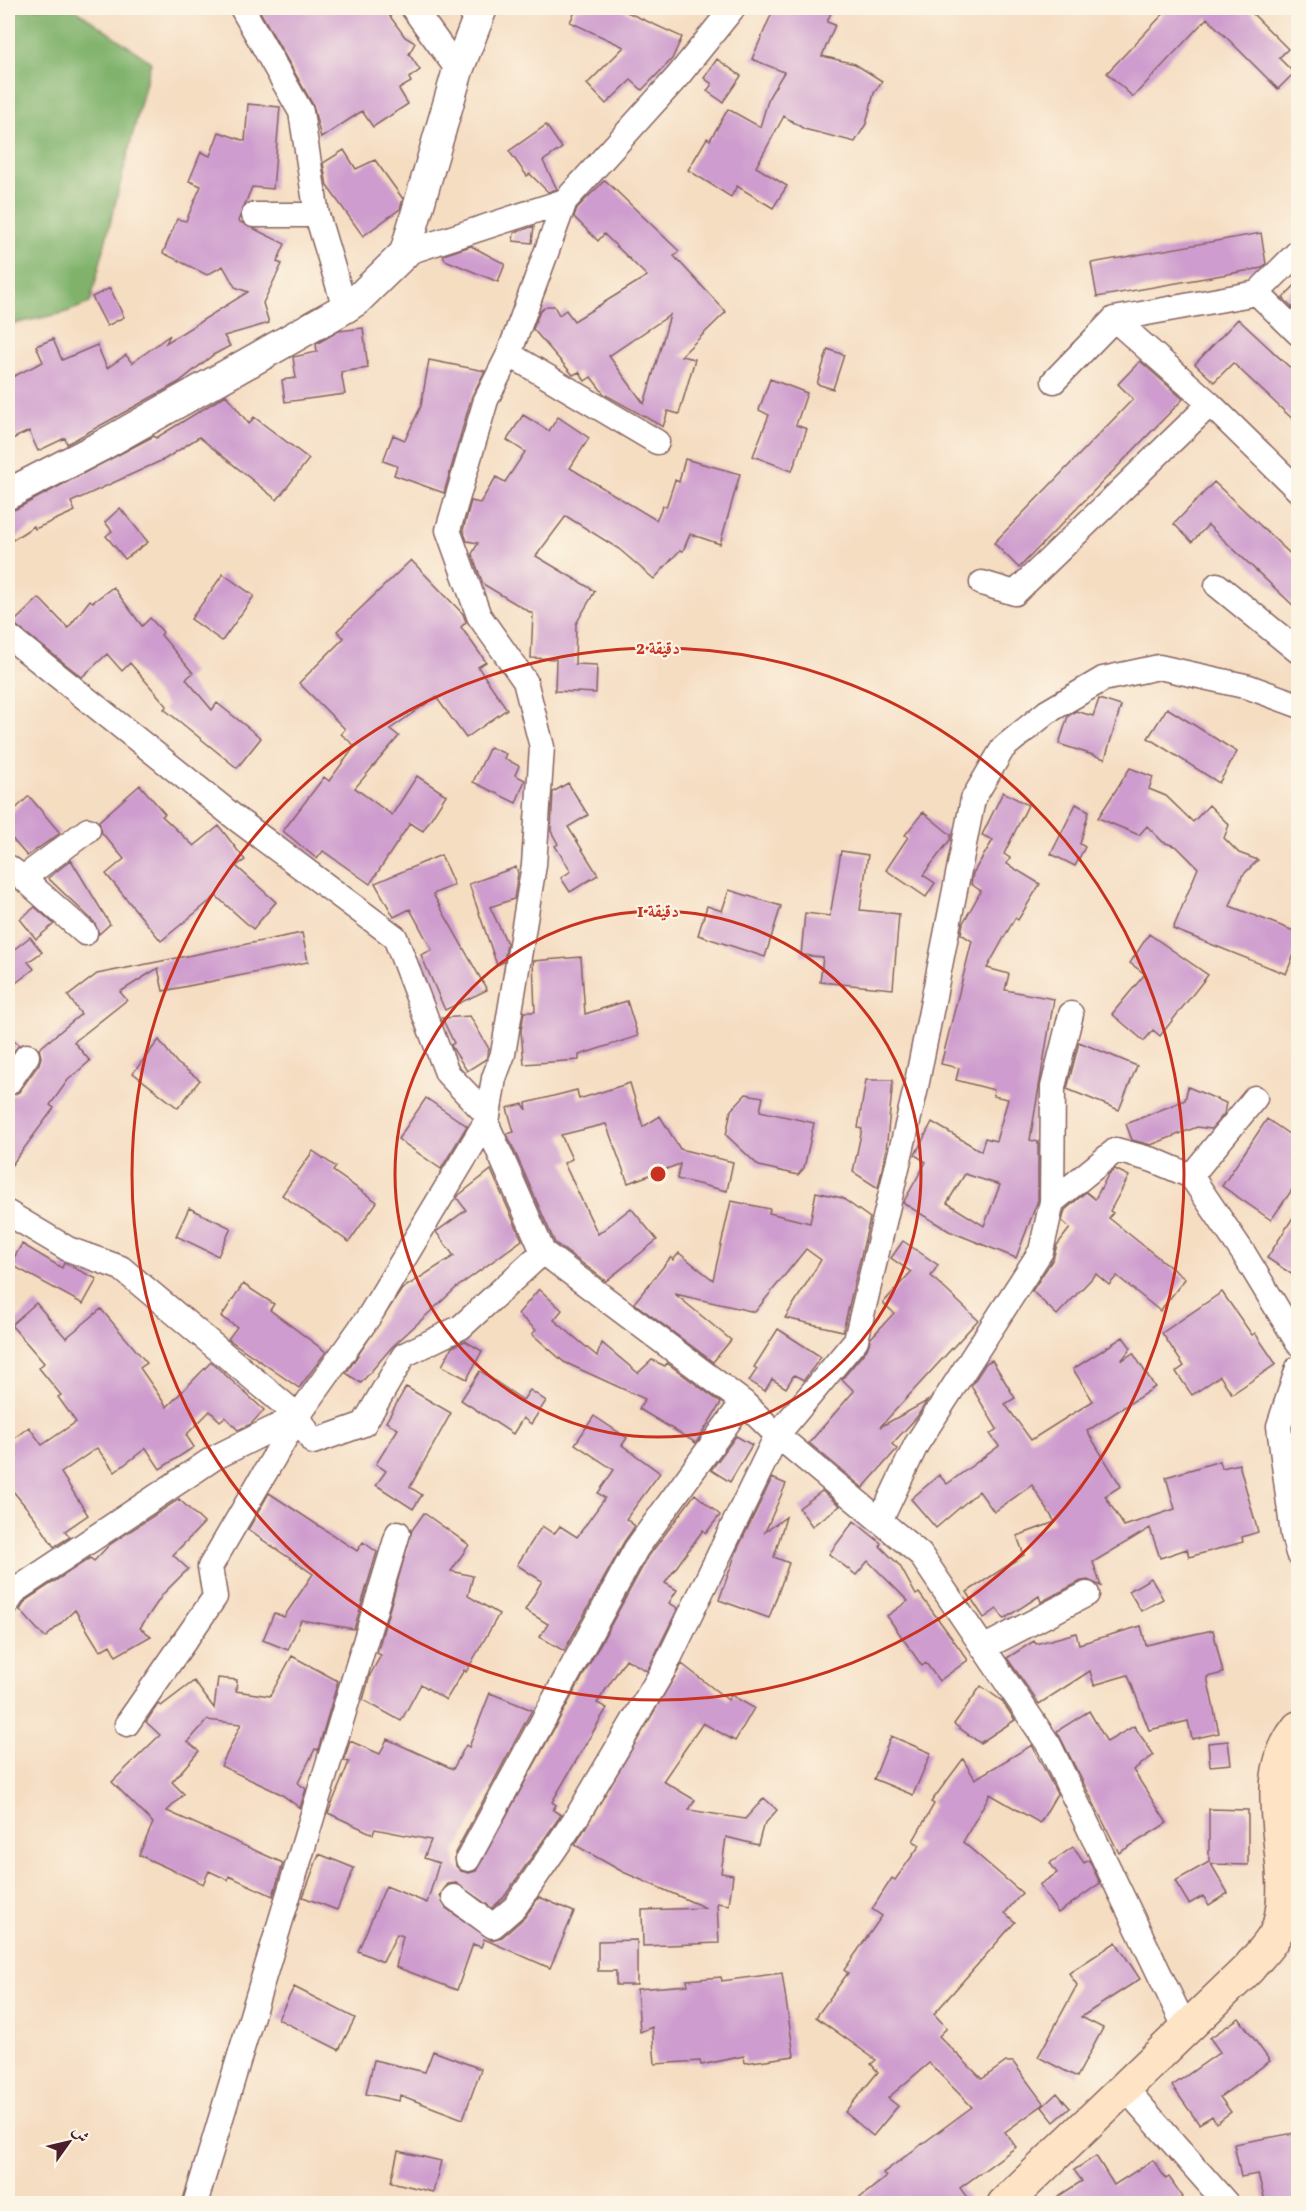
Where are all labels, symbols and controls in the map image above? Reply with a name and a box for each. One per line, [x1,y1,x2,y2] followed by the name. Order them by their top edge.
[636,637,680,662] text: 2 دقيقة
[637,900,679,925] text: 1 دقيقة
[648,1164,668,1184] centre of rings
[39,2112,99,2172] north arrow
[66,2122,93,2147] text: ش

